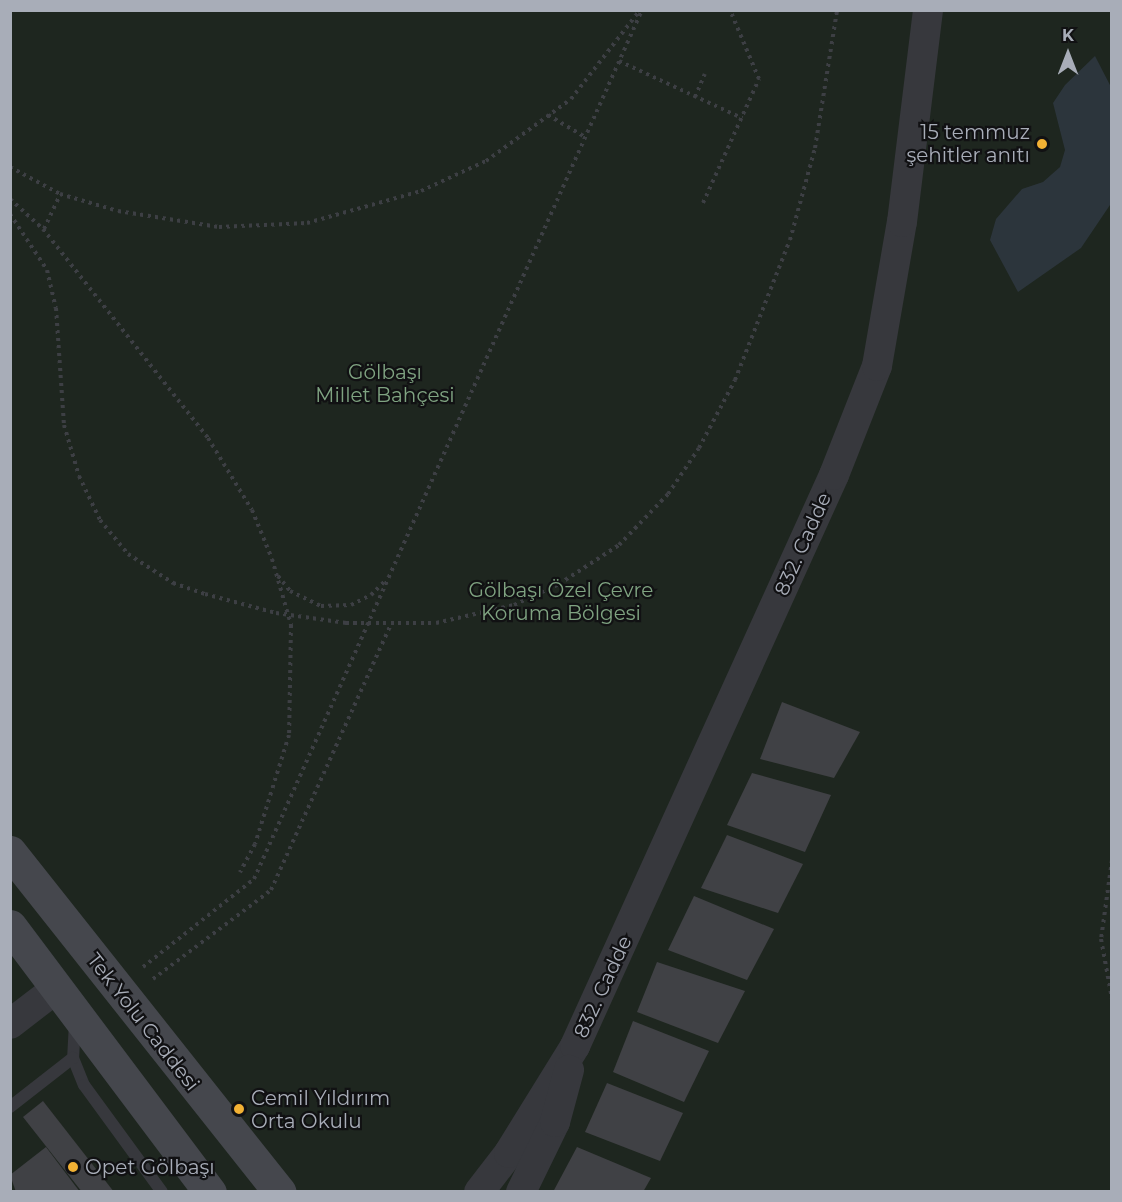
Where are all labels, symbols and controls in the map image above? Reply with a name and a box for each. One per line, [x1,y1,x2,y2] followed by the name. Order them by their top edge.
[1038,24,1098,84] north arrow
[1062,26,1074,45] text: K
[906,120,1030,167] place label: 15 temmuz şehitler anıtı
[1035,137,1049,151] marker: 15 temmuz şehitler anıtı
[315,361,455,408] park label: Gölbaşı Millet Bahçesi
[770,489,836,599] street label: 832. Cadde
[469,578,653,625] park label: Gölbaşı Özel Çevre Koruma Bölgesi
[569,932,637,1042] street label: 832. Cadde
[82,948,204,1096] street label: Tek Yolu Caddesi
[251,1086,390,1133] place label: Cemil Yıldırım Orta Okulu
[232,1102,246,1116] marker: Cemil Yıldırım Orta Okulu
[85,1155,215,1179] place label: Opet Gölbaşı
[66,1160,80,1174] marker: Opet Gölbaşı

